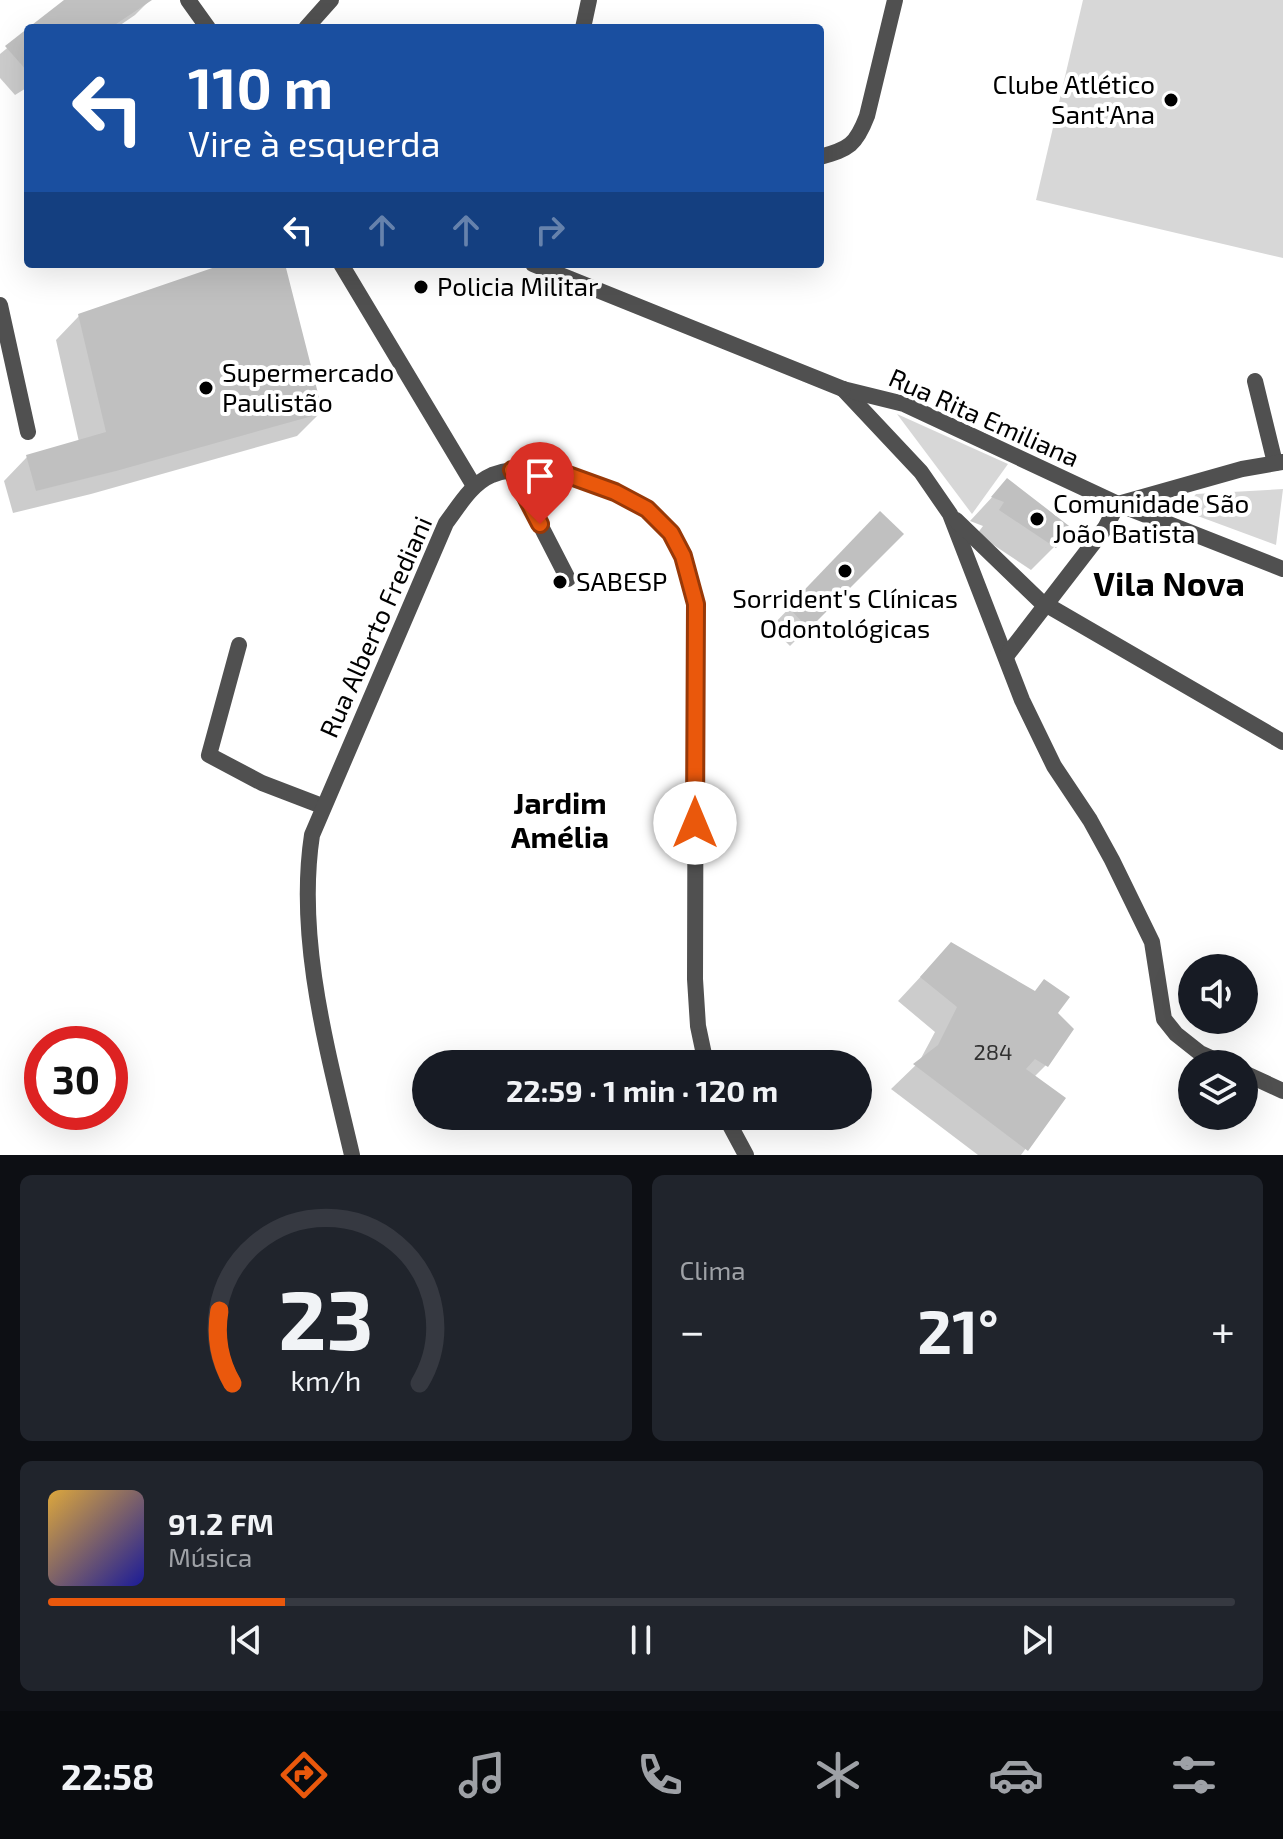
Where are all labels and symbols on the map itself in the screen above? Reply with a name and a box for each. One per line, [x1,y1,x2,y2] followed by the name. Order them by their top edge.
[993,68,1155,129] place label: Clube Atlético Sant'Ana
[1162,91,1180,109] marker: Clube Atlético Sant'Ana
[437,270,598,301] place label: Policia Militar
[412,278,430,296] marker: Policia Militar
[222,356,394,417] place label: Supermercado Paulistão
[885,361,1085,472] street label: Rua Rita Emiliana
[197,379,215,397] marker: Supermercado Paulistão
[506,442,574,524] pin
[1053,487,1249,548] place label: Comunidade São João Batista
[1028,510,1046,528] marker: Comunidade São João Batista
[312,511,437,742] street label: Rua Alberto Frediani
[836,562,854,580] marker: Sorrident's Clínicas Odontológicas
[1093,562,1245,603] district label: Vila Nova
[576,565,667,596] place label: SABESP
[551,573,569,591] marker: SABESP
[732,582,958,643] place label: Sorrident's Clínicas Odontológicas
[653,781,737,865] position arrow
[511,784,609,854] district label: Jardim Amélia
[24,1026,128,1130] speed limit sign: 30
[973,1038,1013,1064] house number: 284

